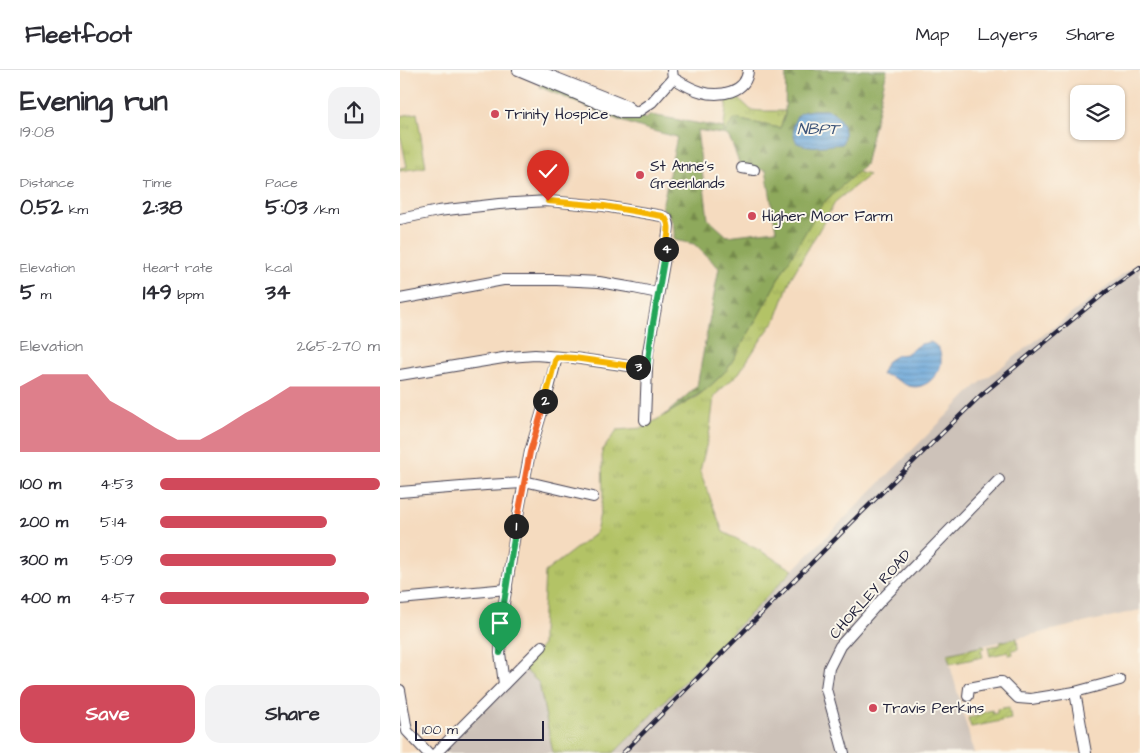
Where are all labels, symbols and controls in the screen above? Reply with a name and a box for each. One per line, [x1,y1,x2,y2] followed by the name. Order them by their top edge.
[25,18,132,52] text: Fleetfoot
[915,22,949,47] text: Map
[977,22,1038,47] text: Layers
[1066,22,1115,47] text: Share
[20,82,168,121] text: Evening run
[1070,85,1125,140] map controls
[1070,85,1125,140] button: layers
[328,87,380,139] button: share
[505,104,608,126] place label: Trinity Hospice
[489,108,501,120] marker: Trinity Hospice
[797,118,842,140] water label: NBPT
[20,121,54,143] text: 19:08
[527,150,569,201] pin
[650,156,726,194] place label: St Anne's Greenlands
[534,157,562,185] icon: check
[634,169,646,181] marker: St Anne's Greenlands
[20,173,74,193] text: Distance
[143,173,172,193] text: Time
[265,173,298,193] text: Pace
[20,193,63,222] text: 0.52
[143,193,182,222] text: 2:38
[265,193,308,222] text: 5:03
[63,200,88,220] text: km
[308,200,339,220] text: /km
[762,206,893,228] place label: Higher Moor Farm
[746,210,758,222] marker: Higher Moor Farm
[654,236,678,262] pin: 4
[662,239,671,259] text: 4
[20,258,75,278] text: Elevation
[143,258,213,278] text: Heart rate
[265,258,292,278] text: kcal
[20,278,35,307] text: 5
[143,278,172,307] text: 149
[265,278,290,307] text: 34
[35,285,51,305] text: m
[172,285,204,305] text: bpm
[20,335,83,357] text: Elevation
[297,335,380,357] text: 265–270 m
[626,354,650,380] pin: 3
[635,357,642,377] text: 3
[532,388,558,414] pin: 2
[541,391,550,411] text: 2
[20,473,61,495] text: 100 m
[100,473,133,495] text: 4:53
[20,511,68,533] text: 200 m
[100,511,127,533] text: 5:14
[504,514,528,538] pin: 1
[516,516,517,536] text: 1
[824,545,916,644] street label: CHORLEY ROAD
[20,549,67,571] text: 300 m
[100,549,133,571] text: 5:09
[20,587,70,609] text: 400 m
[100,587,135,609] text: 4:57
[479,602,521,653] pin
[486,609,514,637] icon: arrive
[20,685,195,743] button: Save
[205,685,380,743] button: Share
[883,698,985,719] place label: Travis Perkins
[867,702,879,714] marker: Travis Perkins
[415,718,544,741] scale bar
[422,720,458,740] text: 100 m

